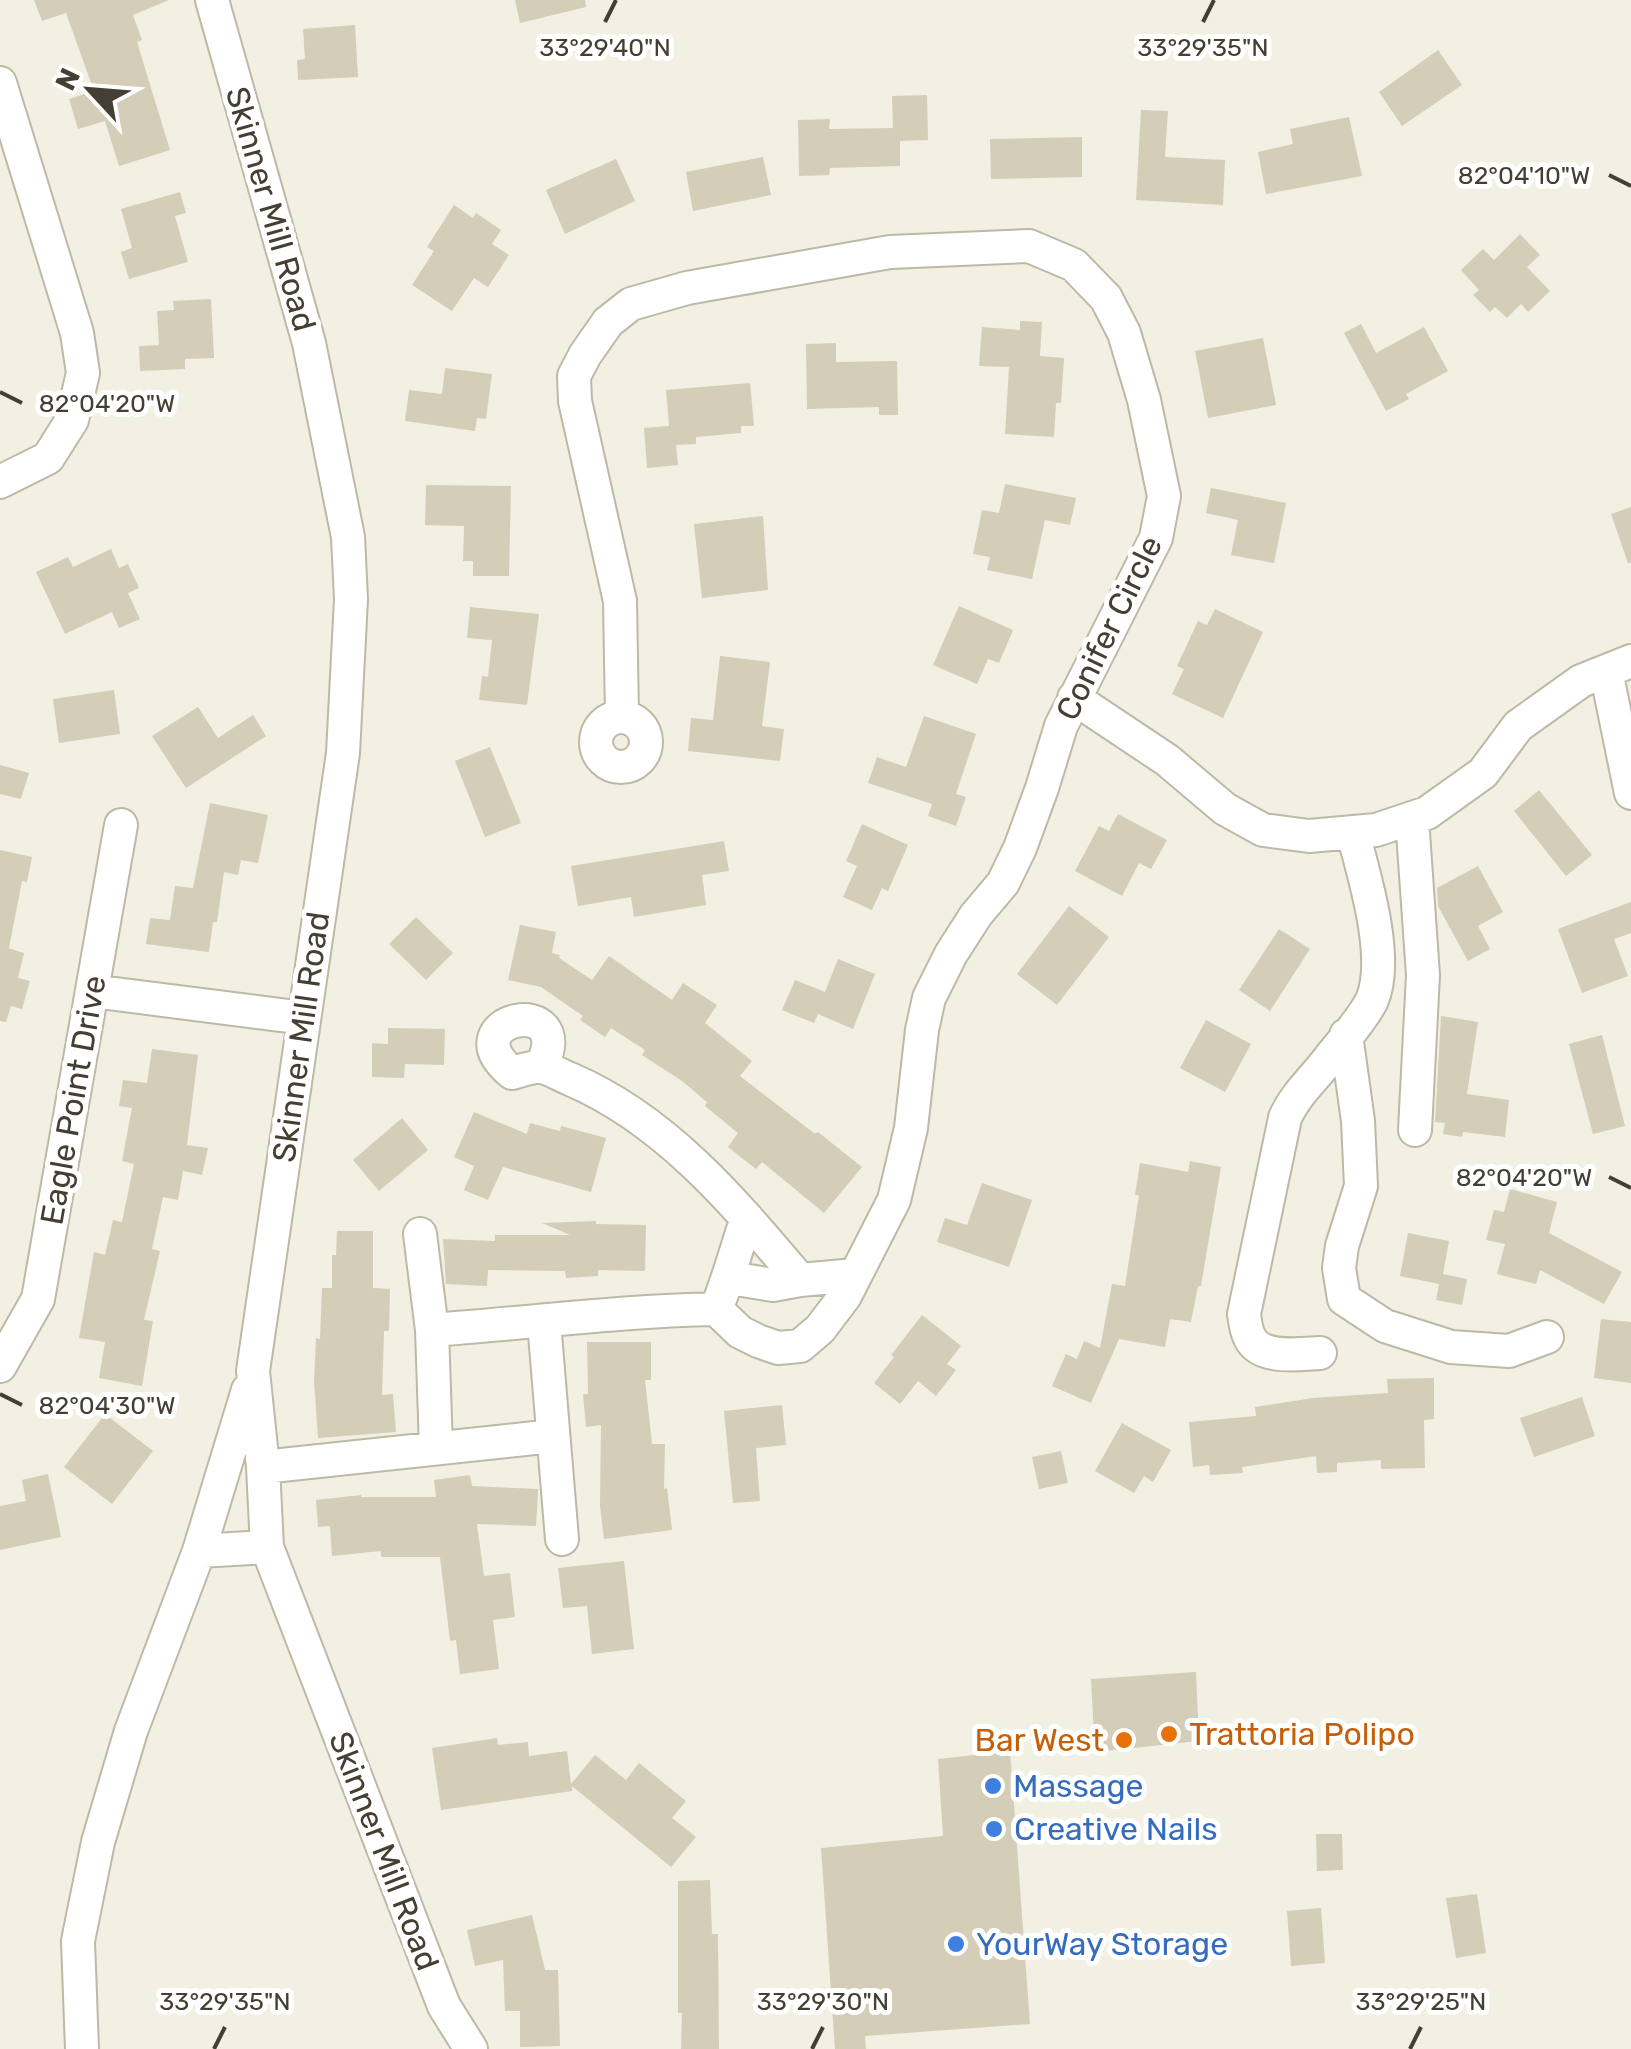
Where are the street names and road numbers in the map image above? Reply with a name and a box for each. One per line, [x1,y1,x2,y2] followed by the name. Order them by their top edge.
[218,82,324,336] street label: Skinner Mill Road
[1048,530,1170,726] street label: Conifer Circle
[265,909,337,1165] street label: Skinner Mill Road
[32,972,114,1228] street label: Eagle Point Drive
[321,1726,447,1976] street label: Skinner Mill Road

